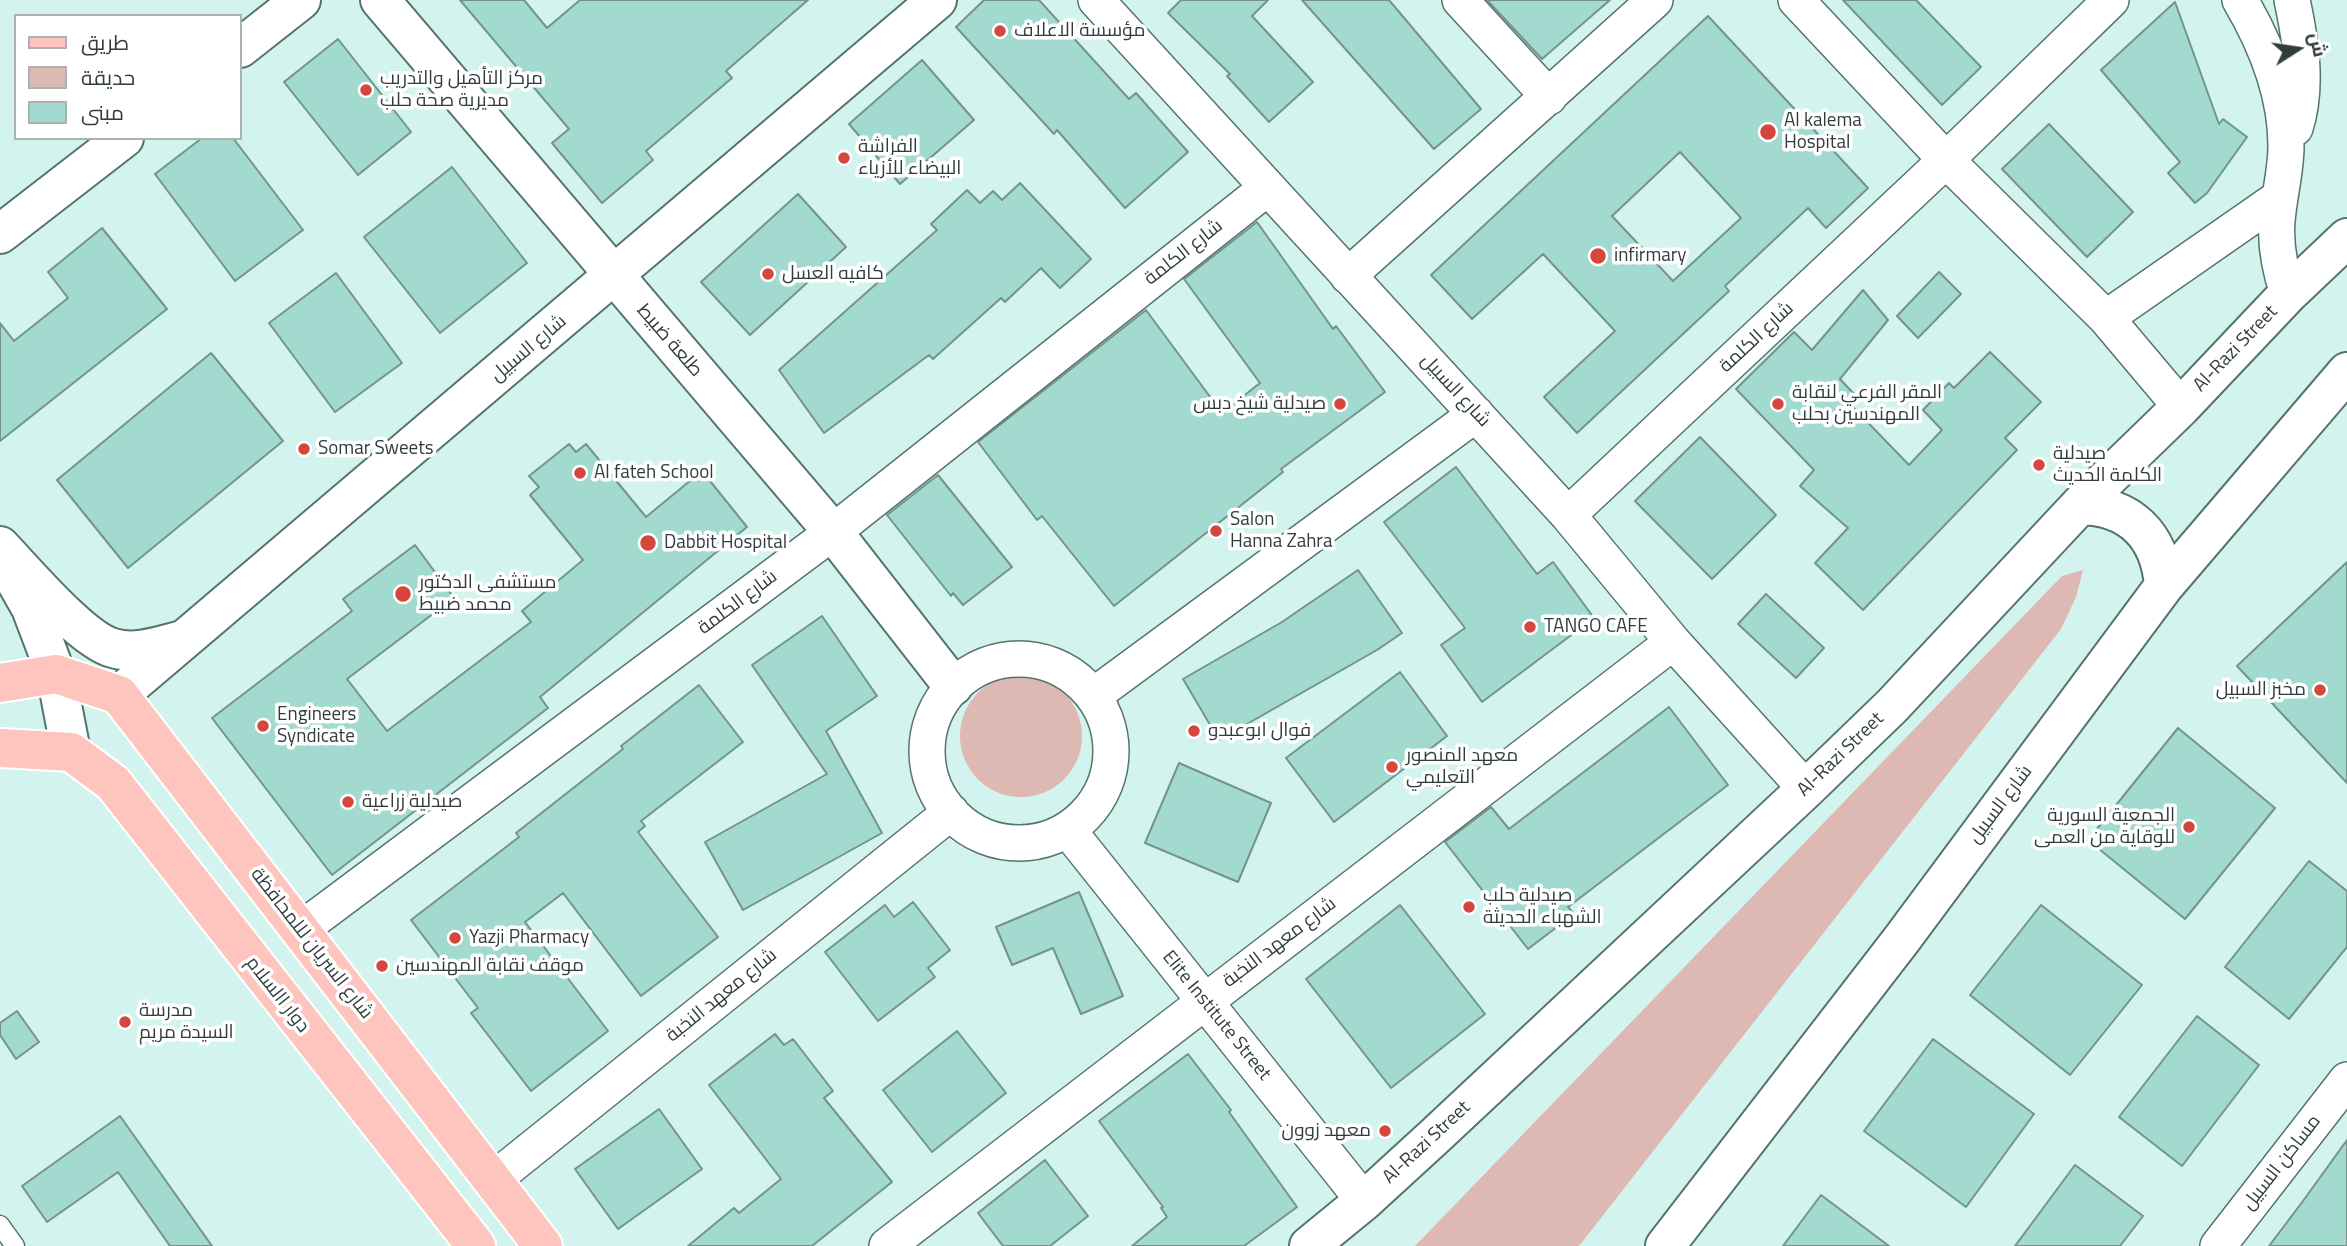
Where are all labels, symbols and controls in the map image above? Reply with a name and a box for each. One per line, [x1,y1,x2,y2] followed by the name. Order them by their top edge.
[14,14,242,140] legend
[2263,14,2333,84] north arrow
[1014,20,1145,42] place label: مؤسسة الاعلاف
[992,23,1008,39] marker: مؤسسة الاعلاف
[81,26,129,58] text: طريق
[2302,30,2336,59] text: ش
[81,61,135,93] text: حديقة
[380,68,543,112] place label: مركز التأهيل والتدريب مديرية صحة حلب
[358,82,374,98] marker: مركز التأهيل والتدريب مديرية صحة حلب
[81,96,124,128] text: مبنى
[1784,110,1862,154] place label: Al kalema Hospital
[1758,122,1778,142] marker: Al kalema Hospital
[858,136,961,180] place label: الفراشة البيضاء للأزياء
[836,150,852,166] marker: الفراشة البيضاء للأزياء
[1140,215,1228,291] street label: شارع الكلمة
[1614,245,1687,267] place label: infirmary
[1588,246,1608,266] marker: infirmary
[782,263,884,285] place label: كافيه العسل
[760,266,776,282] marker: كافيه العسل
[1715,298,1799,378] street label: شارع الكلمة
[631,300,707,382] street label: طلعة ضبيط
[2189,301,2283,397] street label: Al-Razi Street
[486,311,572,387] street label: شارع السبيل
[1415,350,1495,432] street label: شارع السبيل
[1792,382,1942,426] place label: المقر الفرعي لنقابة المهندسين بحلب
[1193,393,1326,415] place label: صيدلية شيخ دبس
[1332,396,1348,412] marker: صيدلية شيخ دبس
[1770,396,1786,412] marker: المقر الفرعي لنقابة المهندسين بحلب
[318,438,434,460] place label: Somar Sweets
[296,441,312,457] marker: Somar Sweets
[2053,443,2162,487] place label: صيدلية الكلمة الحديث
[2031,457,2047,473] marker: صيدلية الكلمة الحديث
[594,462,714,484] place label: Al fateh School
[572,465,588,481] marker: Al fateh School
[1230,509,1332,553] place label: Salon Hanna Zahra
[1208,523,1224,539] marker: Salon Hanna Zahra
[664,532,787,554] place label: Dabbit Hospital
[638,533,658,553] marker: Dabbit Hospital
[694,566,782,640] street label: شارع الكلمة
[419,572,557,616] place label: مستشفى الدكتور محمد ضبيط
[393,584,413,604] marker: مستشفى الدكتور محمد ضبيط
[1544,616,1648,638] place label: TANGO CAFE
[1522,619,1538,635] marker: TANGO CAFE
[2216,679,2306,701] place label: مخبز السبيل
[2312,682,2328,698] marker: مخبز السبيل
[277,704,356,748] place label: Engineers Syndicate
[1793,708,1889,802] street label: Al-Razi Street
[255,718,271,734] marker: Engineers Syndicate
[1208,720,1311,742] place label: فوال ابوعبدو
[1186,723,1202,739] marker: فوال ابوعبدو
[1406,745,1518,789] place label: معهد المنصور التعليمي
[1384,759,1400,775] marker: معهد المنصور التعليمي
[1964,761,2038,849] street label: شارع السبيل
[362,791,462,813] place label: صيدلية زراعية
[340,794,356,810] marker: صيدلية زراعية
[2034,805,2175,849] place label: الجمعية السورية للوقاية من العمى
[2181,819,2197,835] marker: الجمعية السورية للوقاية من العمى
[245,864,377,1024] street label: شارع السريان لللمحافظة
[1483,885,1602,929] place label: صيدلية حلب الشهباء الحديثة
[1219,893,1341,993] street label: شارع معهد النخبة
[1461,899,1477,915] marker: صيدلية حلب الشهباء الحديثة
[469,927,589,949] place label: Yazji Pharmacy
[447,930,463,946] marker: Yazji Pharmacy
[662,944,782,1048] street label: شارع معهد النخبة
[1157,947,1275,1085] street label: Elite Institute Street
[240,952,314,1038] street label: دوار االسلام
[396,955,584,977] place label: موقف نقابة المهندسين
[374,958,390,974] marker: موقف نقابة المهندسين
[139,1000,234,1044] place label: مدرسة السيدة مريم
[117,1014,133,1030] marker: مدرسة السيدة مريم
[1379,1097,1475,1189] street label: Al-Razi Street
[2238,1111,2326,1215] street label: مساكن السبيل
[1281,1120,1371,1142] place label: معهد زوون
[1377,1123,1393,1139] marker: معهد زوون

